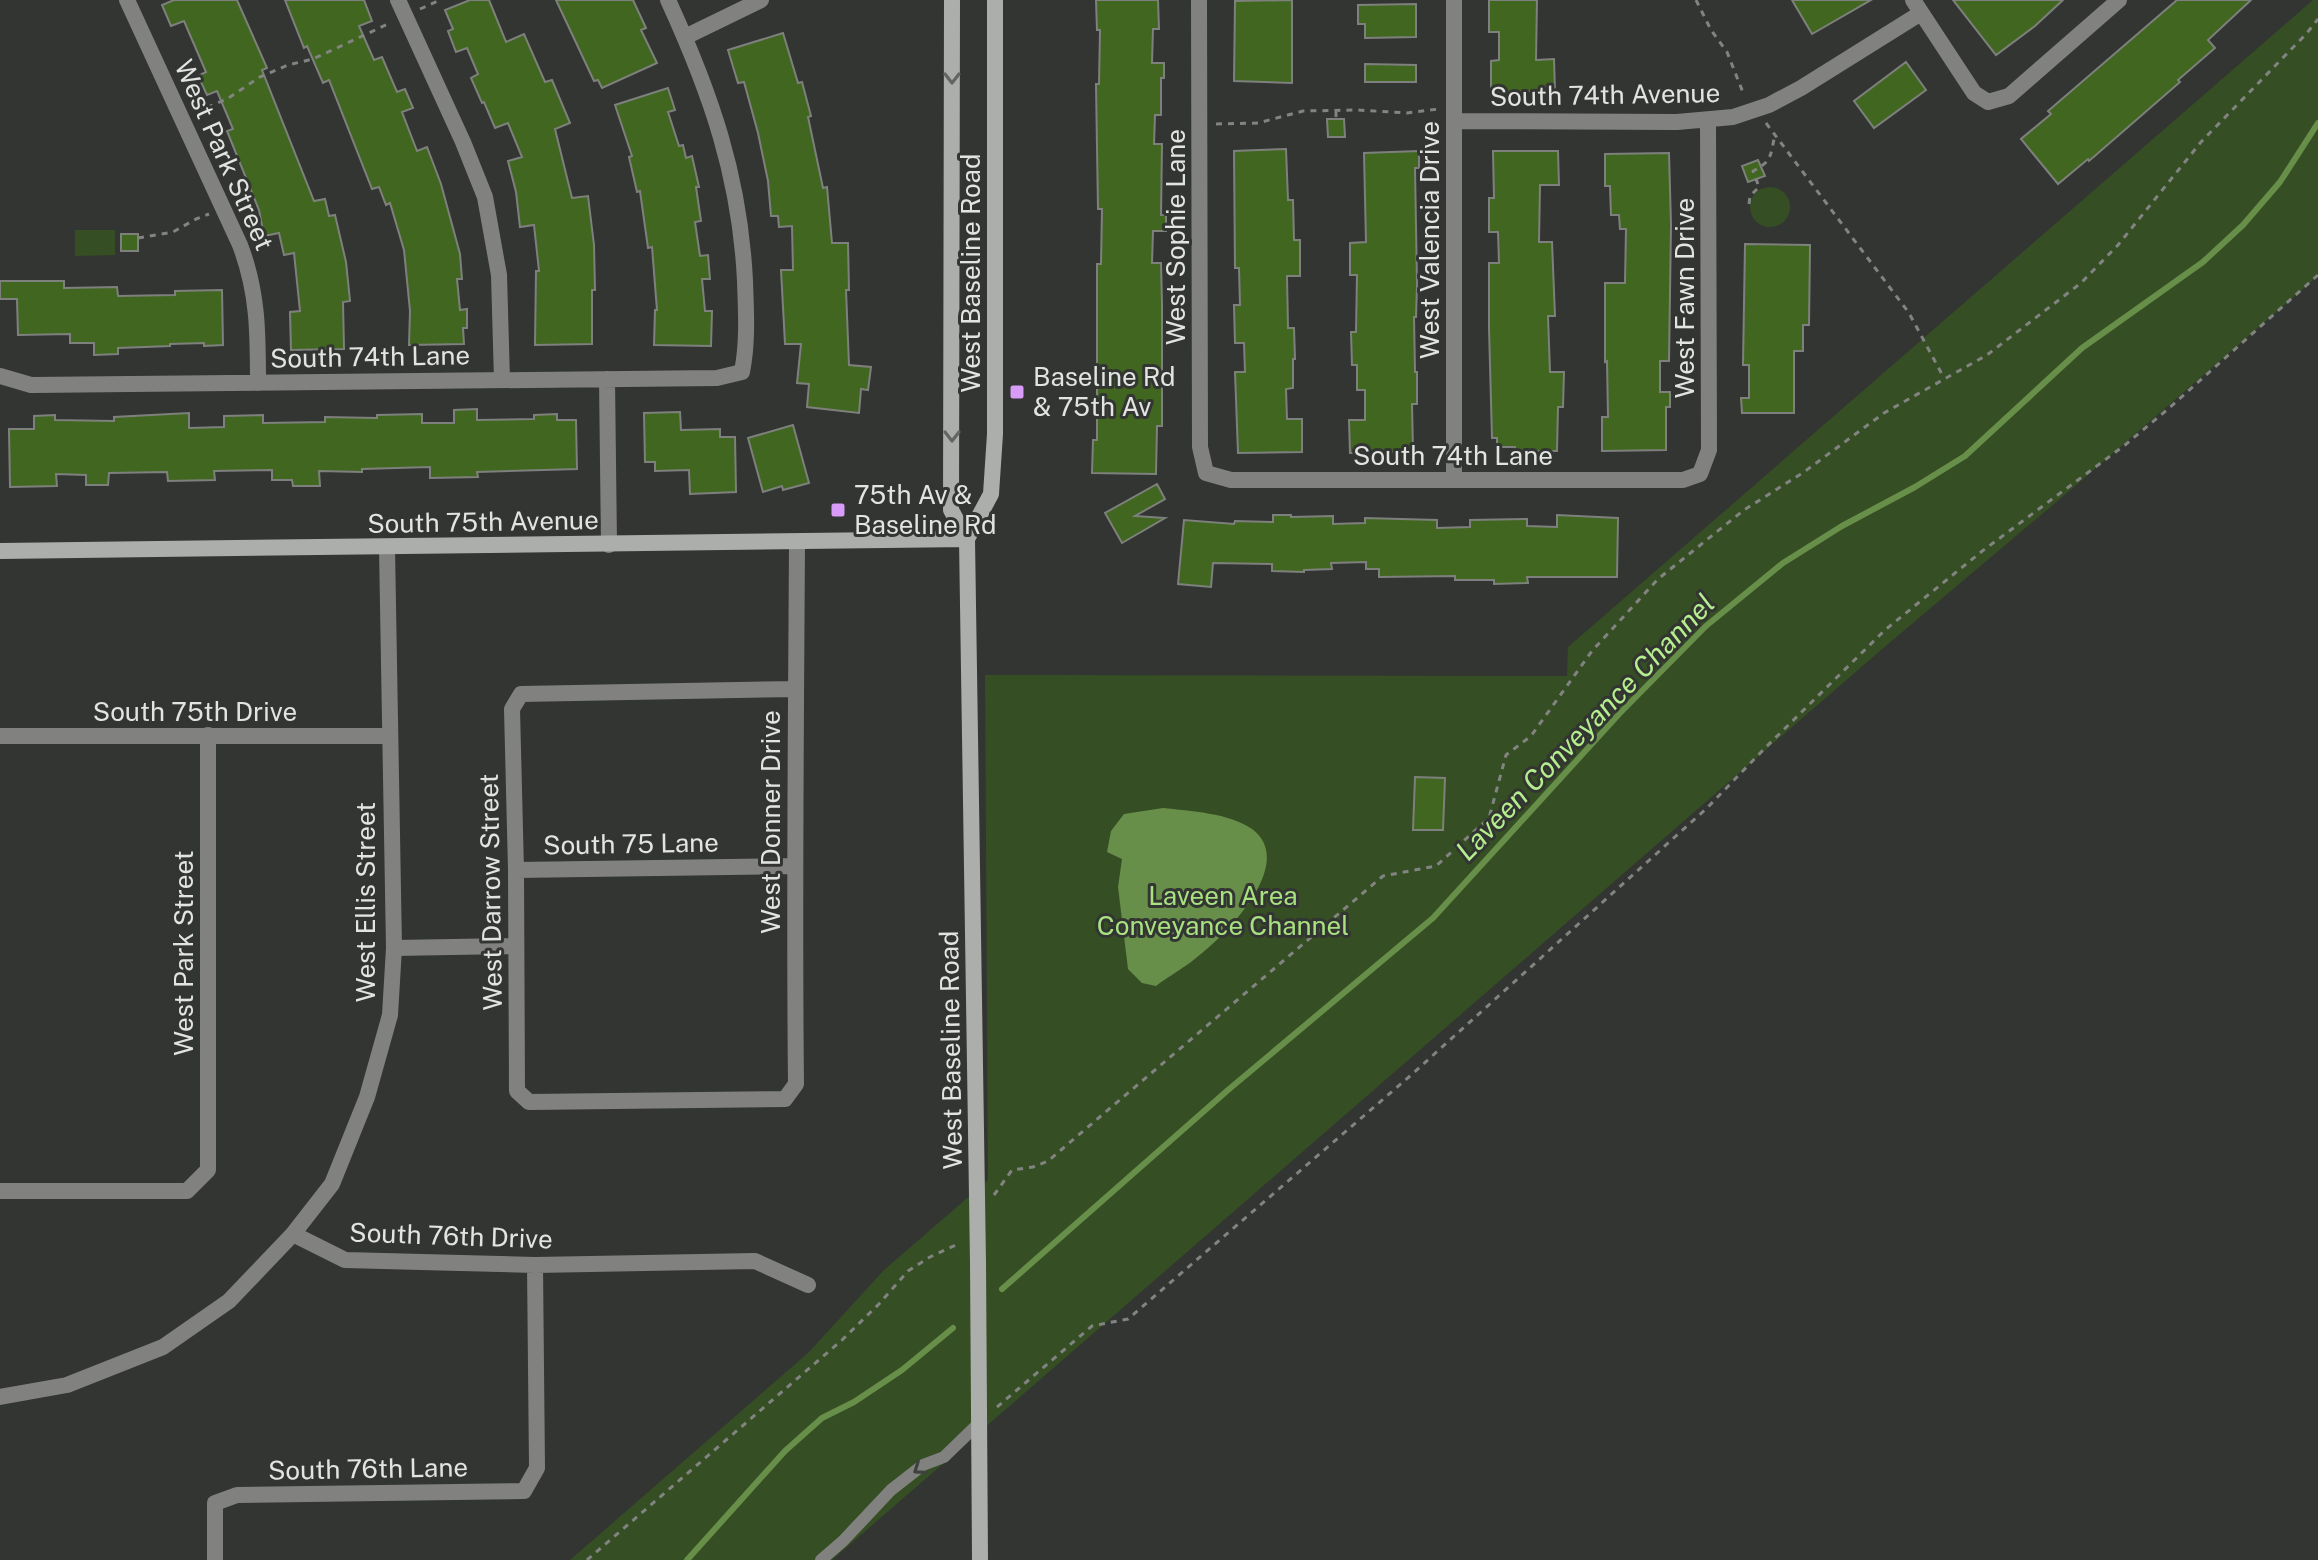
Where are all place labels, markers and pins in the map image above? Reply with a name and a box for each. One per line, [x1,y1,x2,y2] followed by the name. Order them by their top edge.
[1033,361,1175,422] place label: Baseline Rd & 75th Av
[1008,383,1026,401] marker: Baseline Rd & 75th Av
[854,479,996,540] place label: 75th Av & Baseline Rd
[829,501,847,519] marker: 75th Av & Baseline Rd

